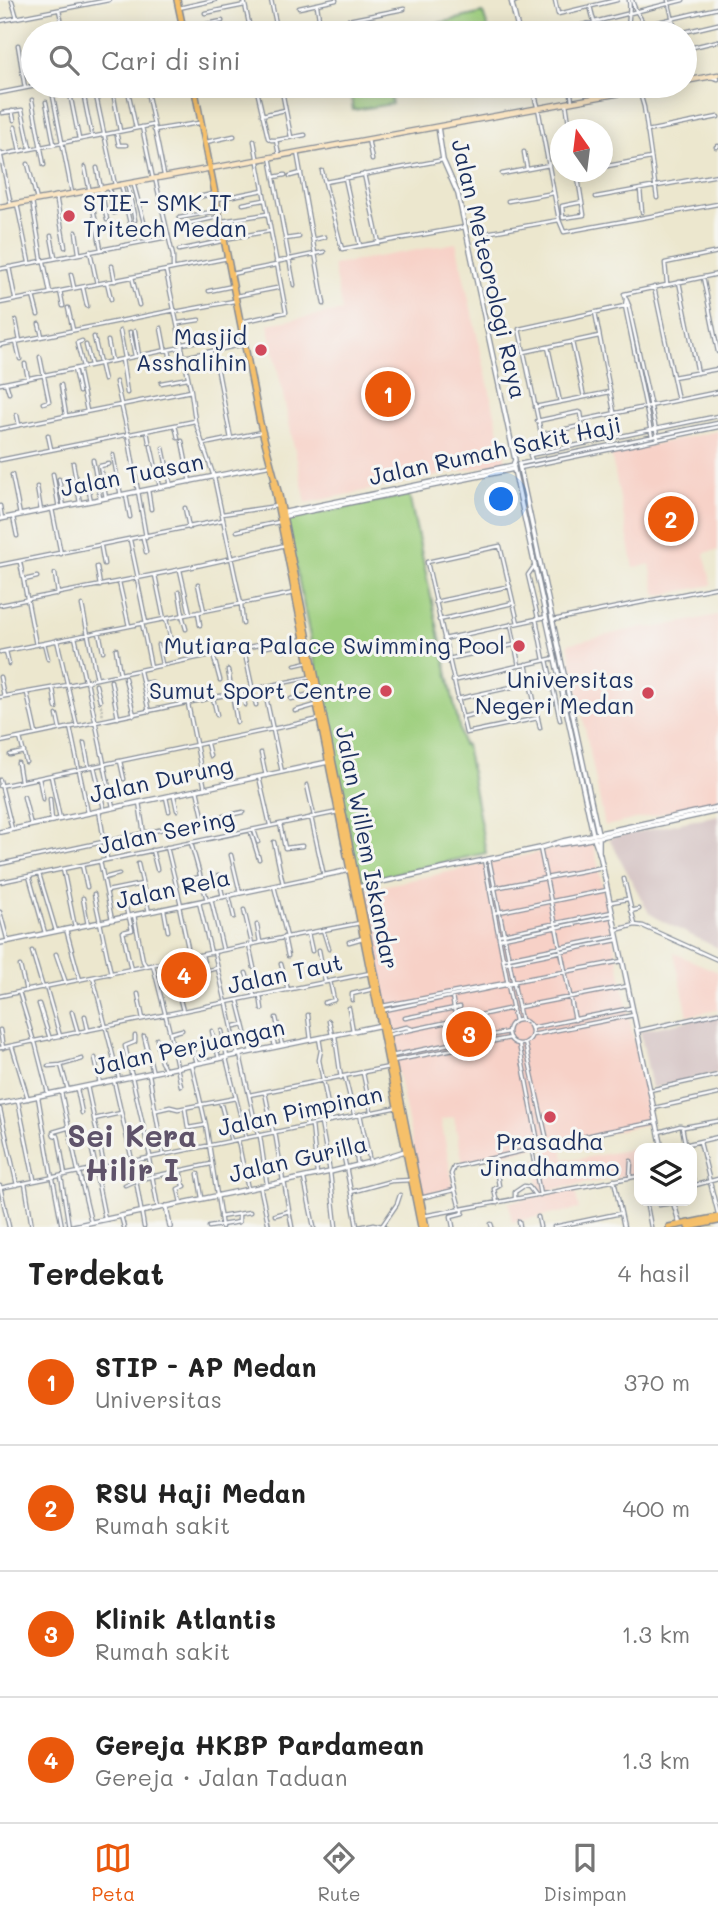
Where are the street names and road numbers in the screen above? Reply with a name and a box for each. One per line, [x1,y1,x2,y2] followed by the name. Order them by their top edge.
[446,136,534,401] street label: Jalan Meteorologi Raya
[366,409,624,491] street label: Jalan Rumah Sakit Haji
[58,445,206,503] street label: Jalan Tuasan
[330,724,406,972] street label: Jalan Willem Iskandar
[86,749,235,809] street label: Jalan Durung
[95,802,237,860] street label: Jalan Sering
[113,861,233,915] street label: Jalan Rela
[224,946,345,1000] street label: Jalan Taut
[90,1011,287,1081] street label: Jalan Perjuangan
[215,1078,385,1142] street label: Jalan Pimpinan
[226,1128,370,1189] street label: Jalan Gurilla

